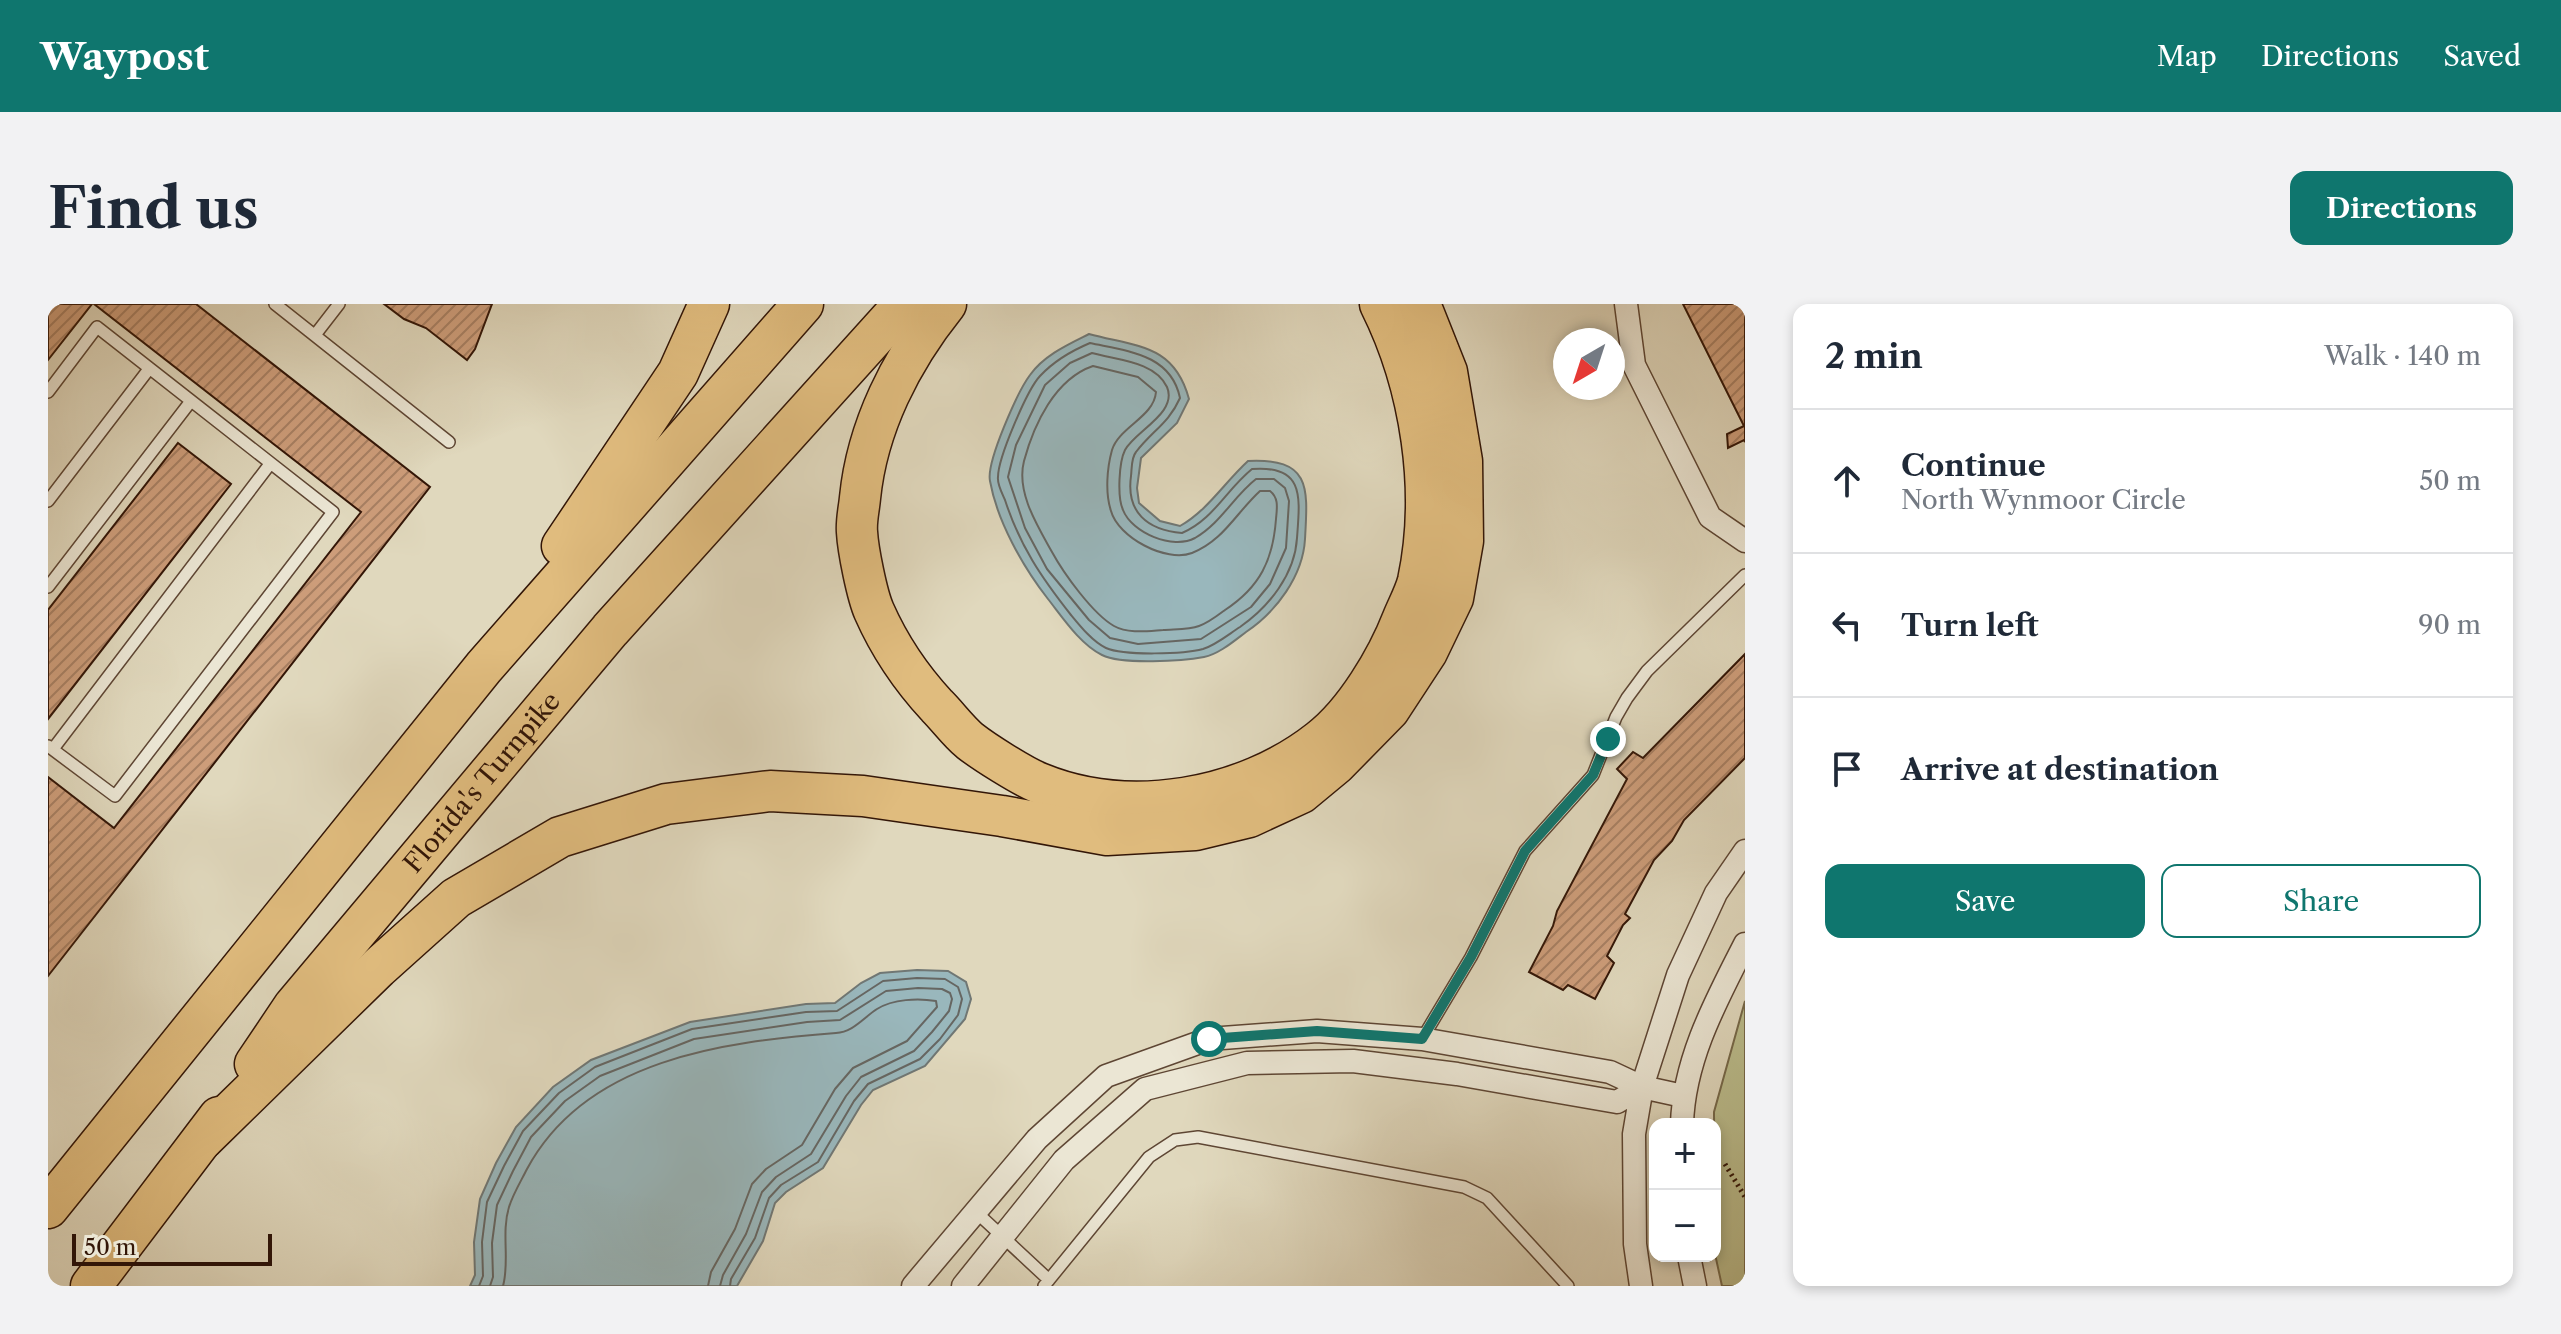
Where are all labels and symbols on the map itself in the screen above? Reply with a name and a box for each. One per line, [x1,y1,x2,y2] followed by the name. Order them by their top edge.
[1553,328,1625,400] north arrow
[397,686,567,879] street label: Florida's Turnpike
[1590,721,1626,757] route end
[1191,1021,1227,1057] route start
[72,1230,272,1266] scale bar

